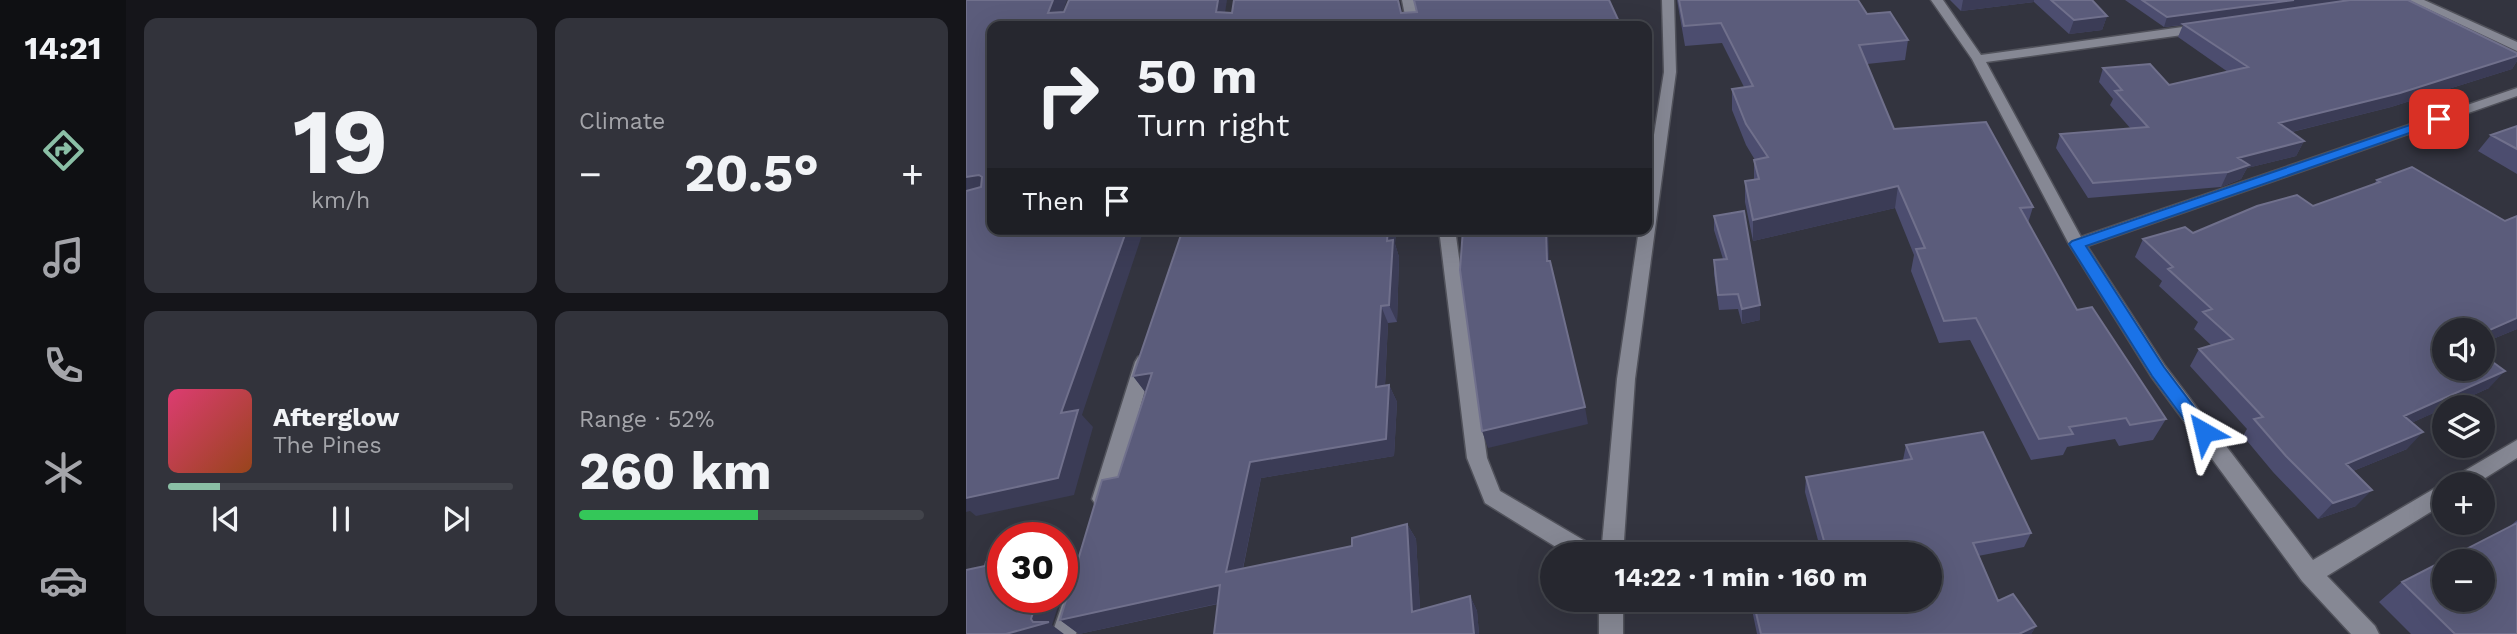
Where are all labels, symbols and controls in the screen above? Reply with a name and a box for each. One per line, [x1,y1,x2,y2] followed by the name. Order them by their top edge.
[25,29,102,67] text: 14:21
[1137,47,1257,105] text: 50 m
[1022,49,1113,140] icon: right
[293,88,388,195] text: 19
[2409,89,2469,149] pin
[2420,100,2458,138] icon: arrive
[1137,106,1289,144] text: Turn right
[579,108,665,135] text: Climate
[39,126,88,175] icon: directions
[684,143,819,204] text: 20.5°
[579,152,602,196] text: −
[901,152,924,196] text: +
[1098,182,1136,220] icon: arrive
[1022,186,1084,216] text: Then
[311,187,370,214] text: km/h
[39,233,88,282] icon: music
[2432,318,2495,612] map controls
[2432,318,2495,381] button: sound
[39,341,88,390] icon: phone
[2167,395,2241,469] position arrow
[2432,395,2495,458] button: layers
[273,402,399,432] text: Afterglow
[579,406,714,433] text: Range · 52%
[273,432,382,459] text: The Pines
[579,441,772,502] text: 260 km
[39,448,88,497] icon: climate
[2432,472,2495,535] button: +
[207,500,245,538] icon: previous
[322,500,360,538] icon: pause
[437,500,475,538] icon: next
[987,522,1078,613] speed limit sign: 30
[2432,549,2495,612] button: −
[39,556,88,605] icon: car
[1614,562,1868,592] text: 14:22 · 1 min · 160 m

